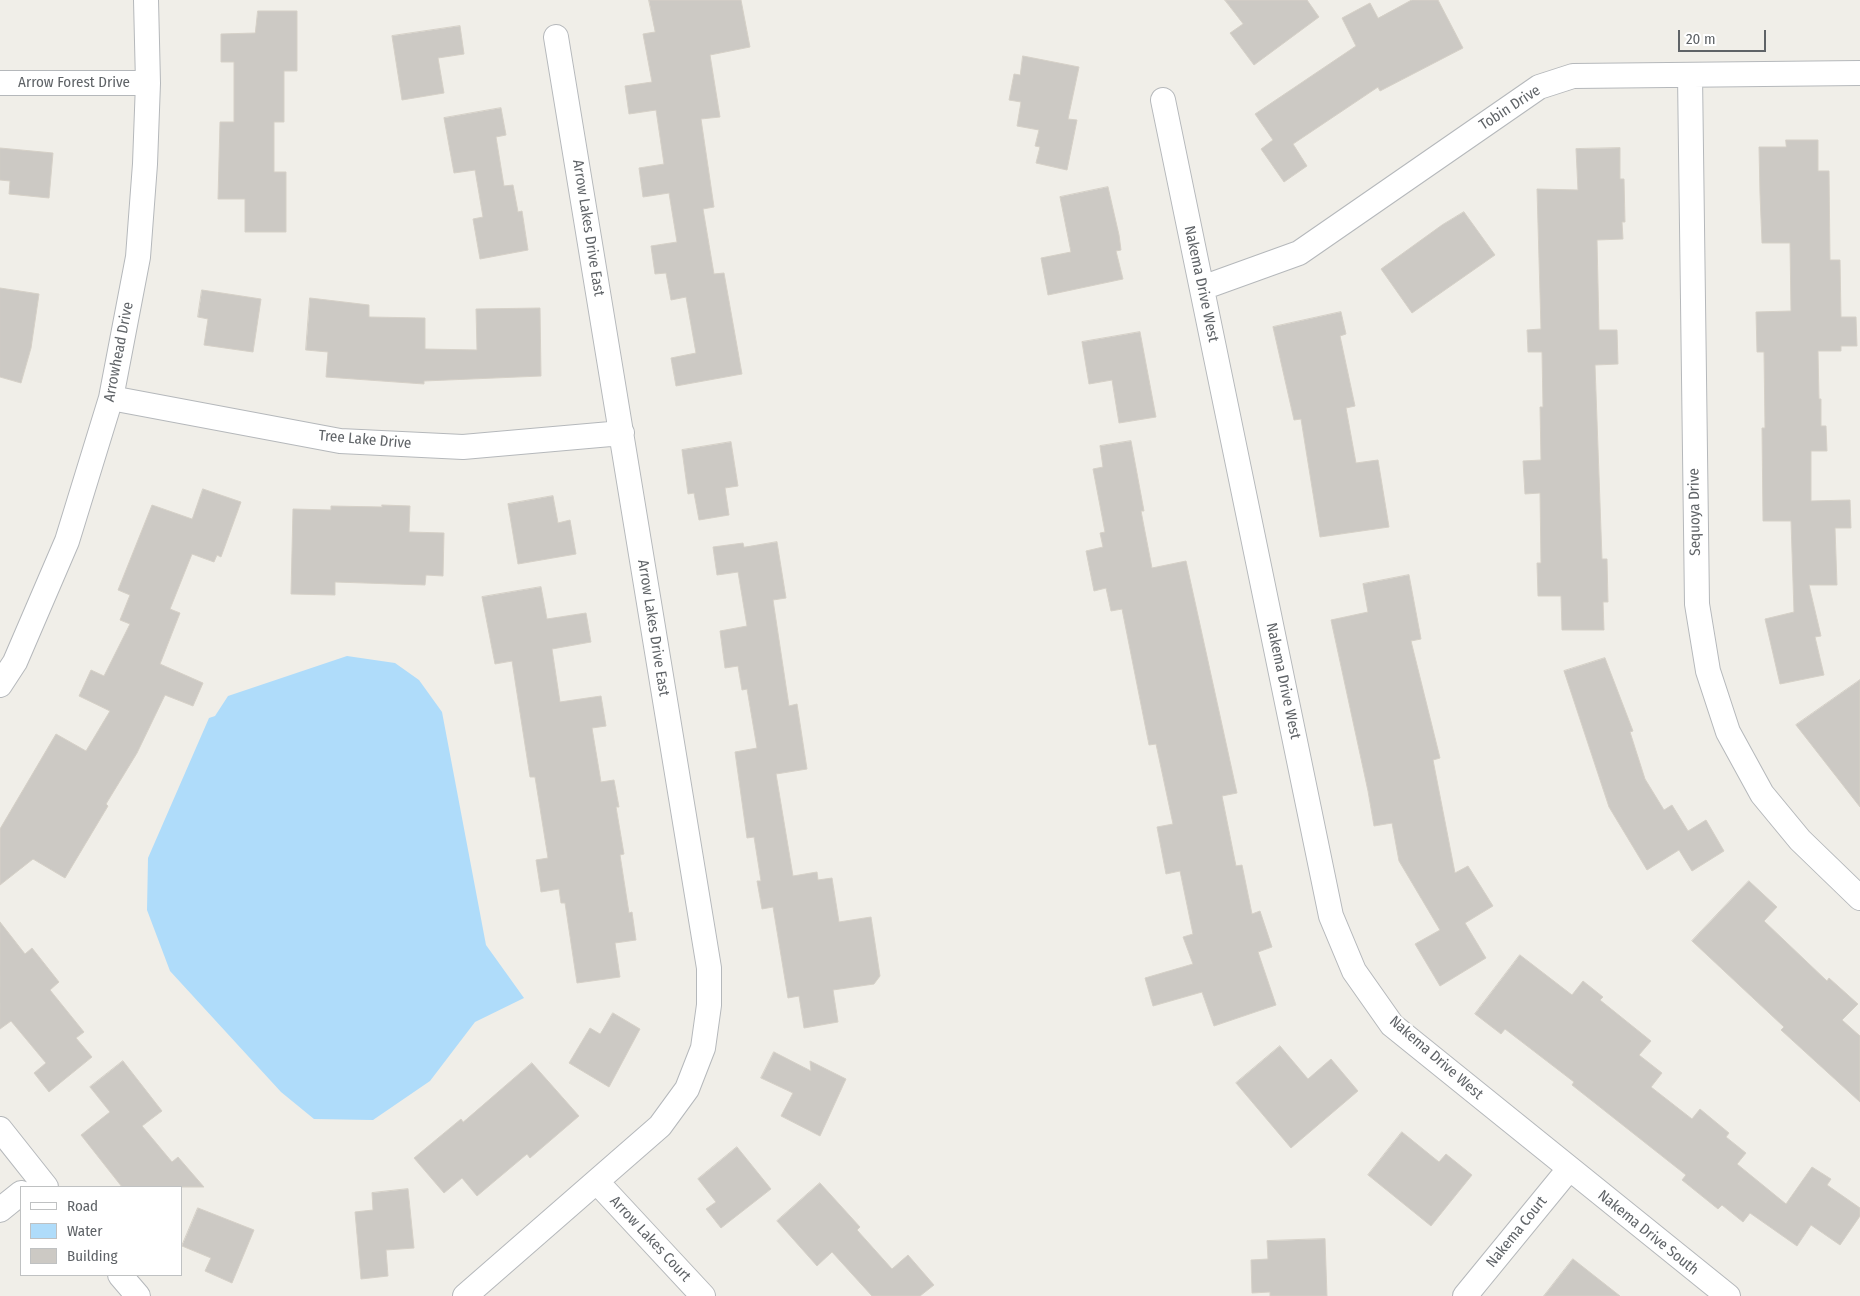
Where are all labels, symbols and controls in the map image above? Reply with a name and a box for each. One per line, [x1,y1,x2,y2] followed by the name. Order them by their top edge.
[1680,20,1768,52] scale bar
[1686,30,1716,48] text: 20 m
[18,74,130,92] street label: Arrow Forest Drive
[1476,82,1544,134] street label: Tobin Drive
[568,158,608,298] street label: Arrow Lakes Drive East
[1180,224,1222,344] street label: Nakema Drive West
[100,300,138,404] street label: Arrowhead Drive
[318,427,412,453] street label: Tree Lake Drive
[1685,468,1705,556] street label: Sequoya Drive
[633,558,673,698] street label: Arrow Lakes Drive East
[1262,621,1304,741] street label: Nakema Drive West
[1385,1012,1487,1104] street label: Nakema Drive West
[20,1186,182,1276] legend
[1594,1187,1702,1279] street label: Nakema Drive South
[606,1192,694,1286] street label: Arrow Lakes Court
[1483,1193,1551,1271] street label: Nakema Court
[67,1197,98,1215] text: Road
[67,1222,102,1240] text: Water
[67,1247,118,1265] text: Building

